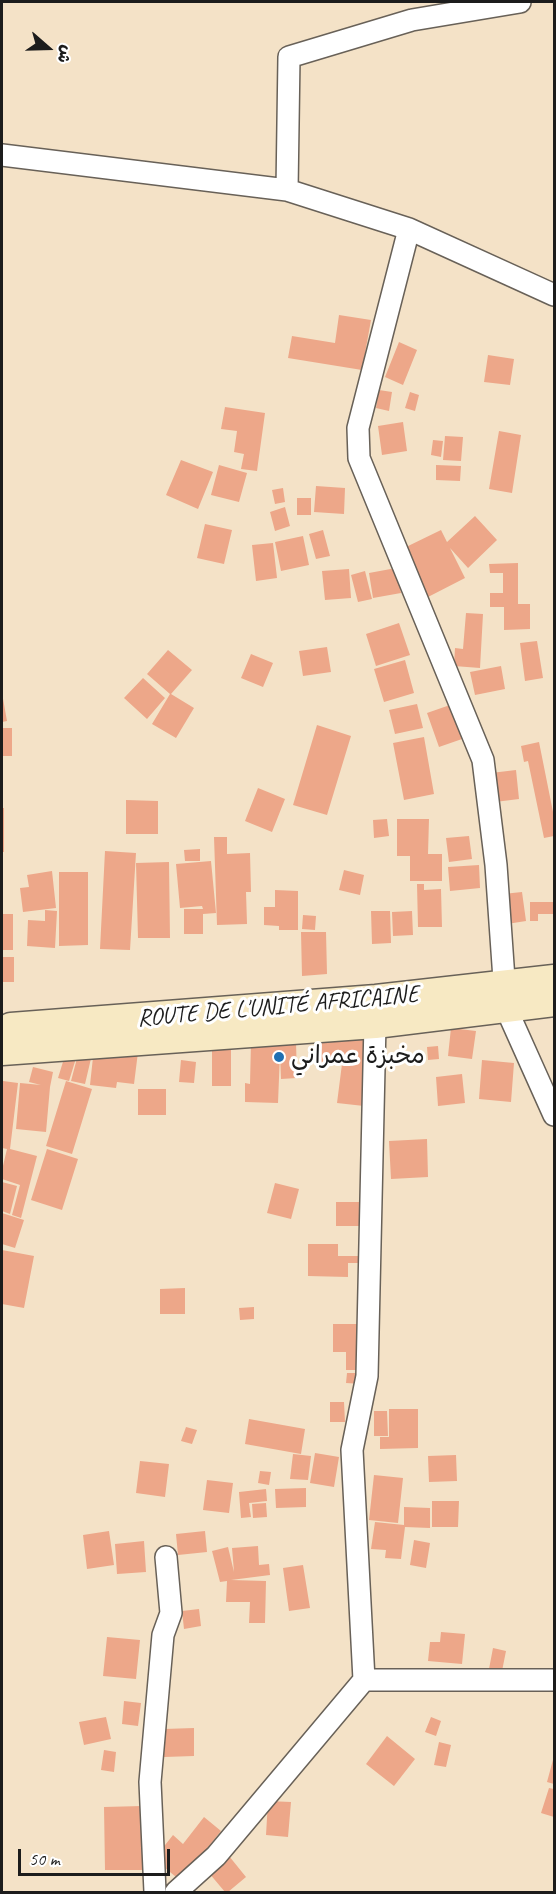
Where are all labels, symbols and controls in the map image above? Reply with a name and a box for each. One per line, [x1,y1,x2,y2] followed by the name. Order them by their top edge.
[18,18,78,78] north arrow
[53,42,77,66] text: ش
[136,980,420,1034] street label: ROUTE DE L'UNITÉ AFRICAINE
[291,1043,425,1071] place label: مخبزة عمراني
[272,1050,286,1064] marker: مخبزة عمراني
[21,1837,172,1875] scale bar
[29,1848,60,1870] text: 50 m

